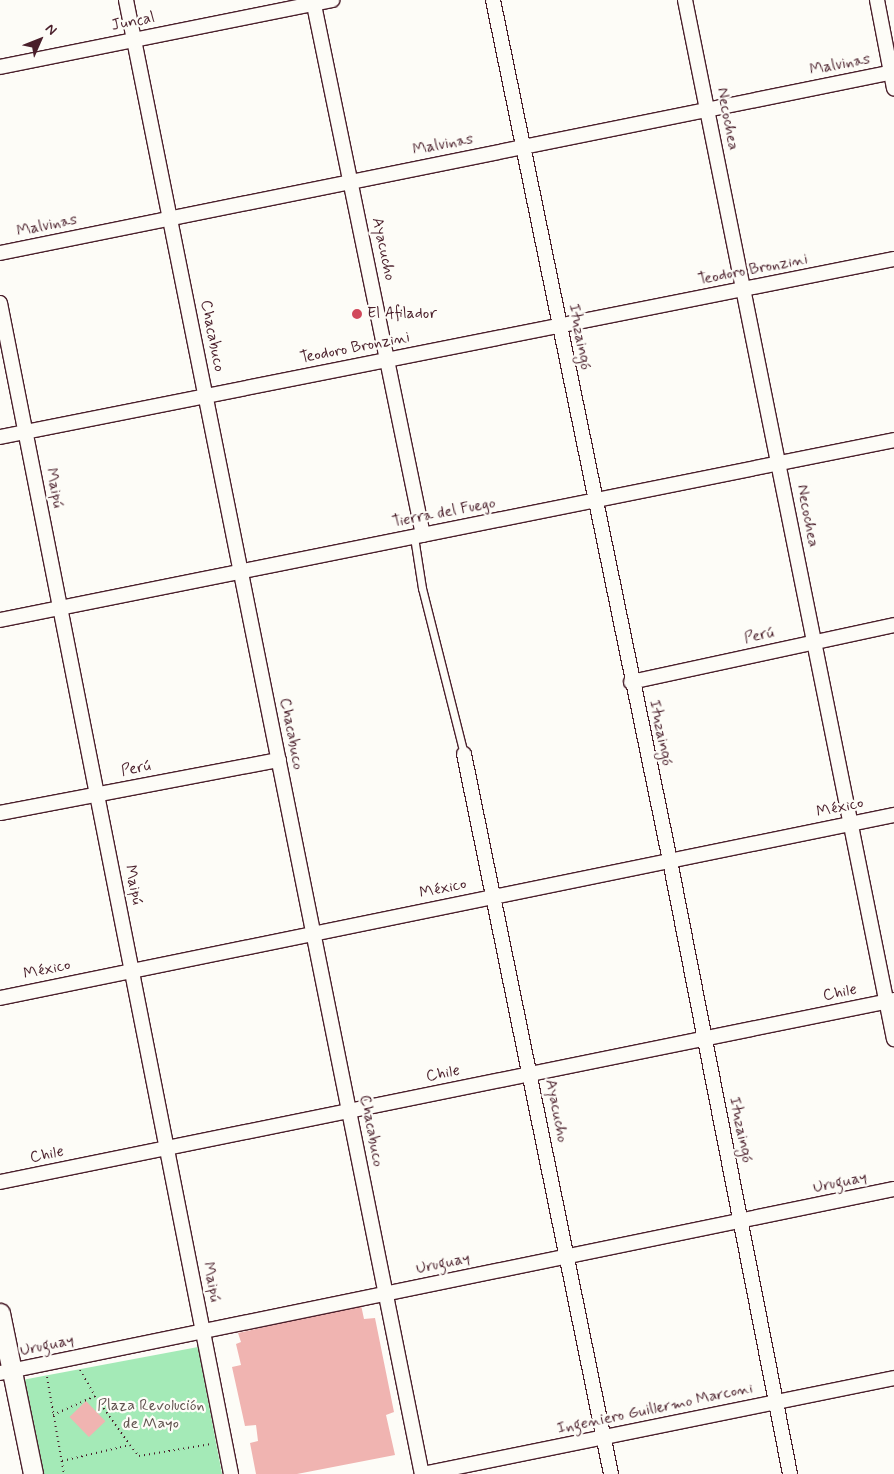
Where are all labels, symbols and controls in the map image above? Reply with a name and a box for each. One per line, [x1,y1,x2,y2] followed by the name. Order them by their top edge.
[110,8,156,36] street label: Juncal
[15,15,65,65] north arrow
[41,20,60,39] text: N
[808,50,872,80] street label: Malvinas
[712,86,742,152] street label: Necochea
[411,130,475,160] street label: Malvinas
[15,210,79,242] street label: Malvinas
[367,216,399,282] street label: Ayacucho
[696,250,810,290] street label: Teodoro Bronzini
[196,298,228,374] street label: Chacabuco
[563,302,595,372] street label: Ituzaingó
[367,304,437,324] place label: El Afilador
[351,308,363,320] marker: El Afilador
[298,328,412,368] street label: Teodoro Bronzini
[41,466,67,510] street label: Maipú
[792,483,822,549] street label: Necochea
[390,494,498,532] street label: Tierra del Fuego
[742,624,776,648] street label: Perú
[275,696,307,772] street label: Chacabuco
[644,698,676,768] street label: Ituzaingó
[120,757,152,781] street label: Perú
[815,794,865,822] street label: México
[120,863,146,907] street label: Maipú
[418,875,468,903] street label: México
[22,956,72,984] street label: México
[821,980,859,1006] street label: Chile
[424,1061,462,1087] street label: Chile
[540,1078,572,1144] street label: Ayacucho
[355,1093,387,1169] street label: Chacabuco
[724,1095,756,1165] street label: Ituzaingó
[28,1142,66,1168] street label: Chile
[811,1168,869,1198] street label: Uruguay
[414,1249,472,1279] street label: Uruguay
[198,1260,224,1304] street label: Maipú
[18,1331,76,1361] street label: Uruguay
[557,1379,753,1439] street label: Ingeniero Guillermo Marconi
[96,1396,206,1434] park label: Plaza Revolución de Mayo

